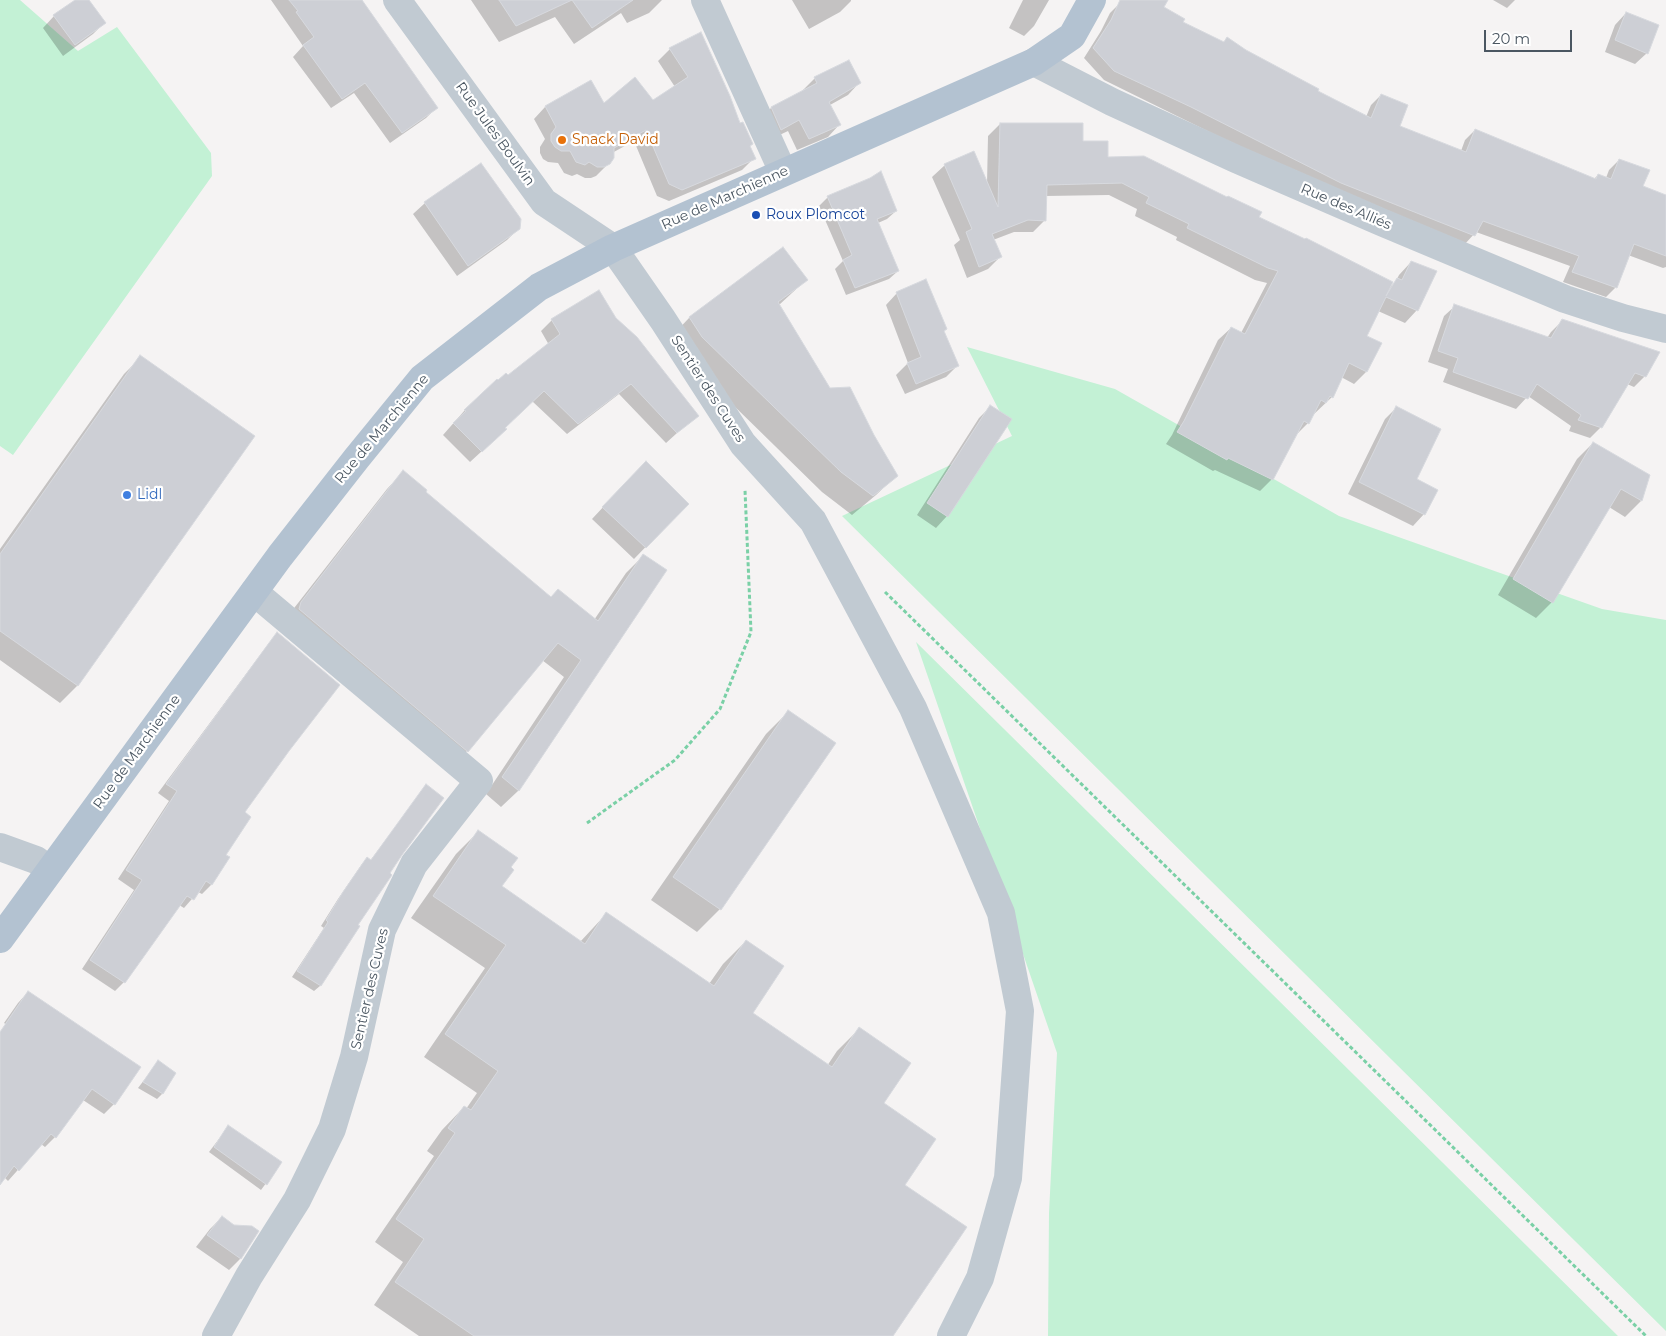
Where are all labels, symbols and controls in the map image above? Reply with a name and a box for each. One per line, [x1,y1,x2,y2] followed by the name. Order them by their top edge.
[1486,20,1574,52] scale bar
[1492,29,1530,48] text: 20 m
[452,79,538,189] street label: Rue Jules Boulvin
[572,132,659,148] place label: Snack David
[556,134,568,146] marker: Snack David
[659,162,791,234] street label: Rue de Marchienne
[1298,180,1394,234] street label: Rue des Alliés
[766,207,865,223] place label: Roux Plomcot
[750,209,762,221] marker: Roux Plomcot
[667,332,749,446] street label: Sentier des Cuves
[331,371,433,487] street label: Rue de Marchienne
[137,487,162,503] place label: Lidl
[121,489,133,501] marker: Lidl
[90,692,184,812] street label: Rue de Marchienne
[348,927,392,1051] street label: Sentier des Cuves

